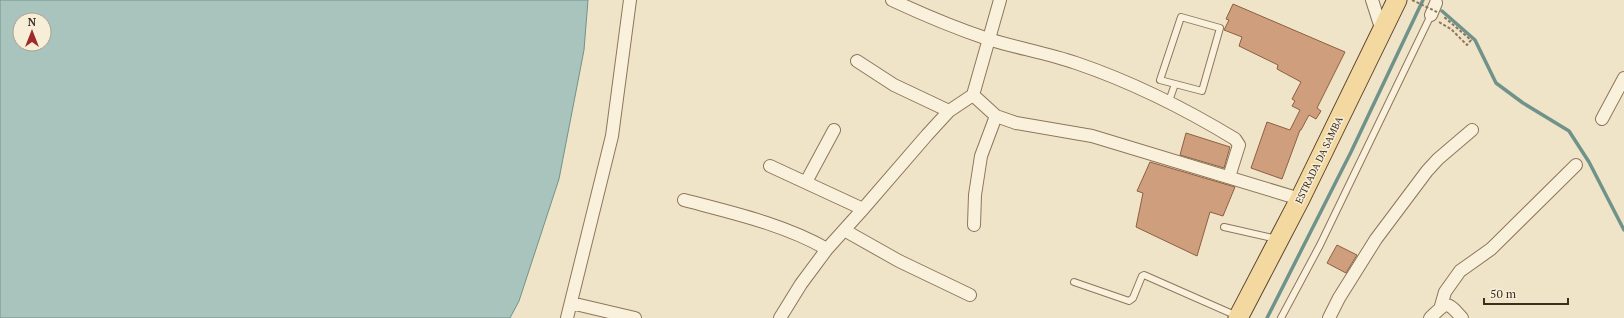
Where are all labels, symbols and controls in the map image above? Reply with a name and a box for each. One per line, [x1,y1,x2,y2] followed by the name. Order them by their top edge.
[12,12,52,52] north arrow
[28,15,37,29] text: N
[1292,114,1346,206] street label: ESTRADA DA SAMBA
[1484,280,1568,306] scale bar
[1490,286,1517,301] text: 50 m

